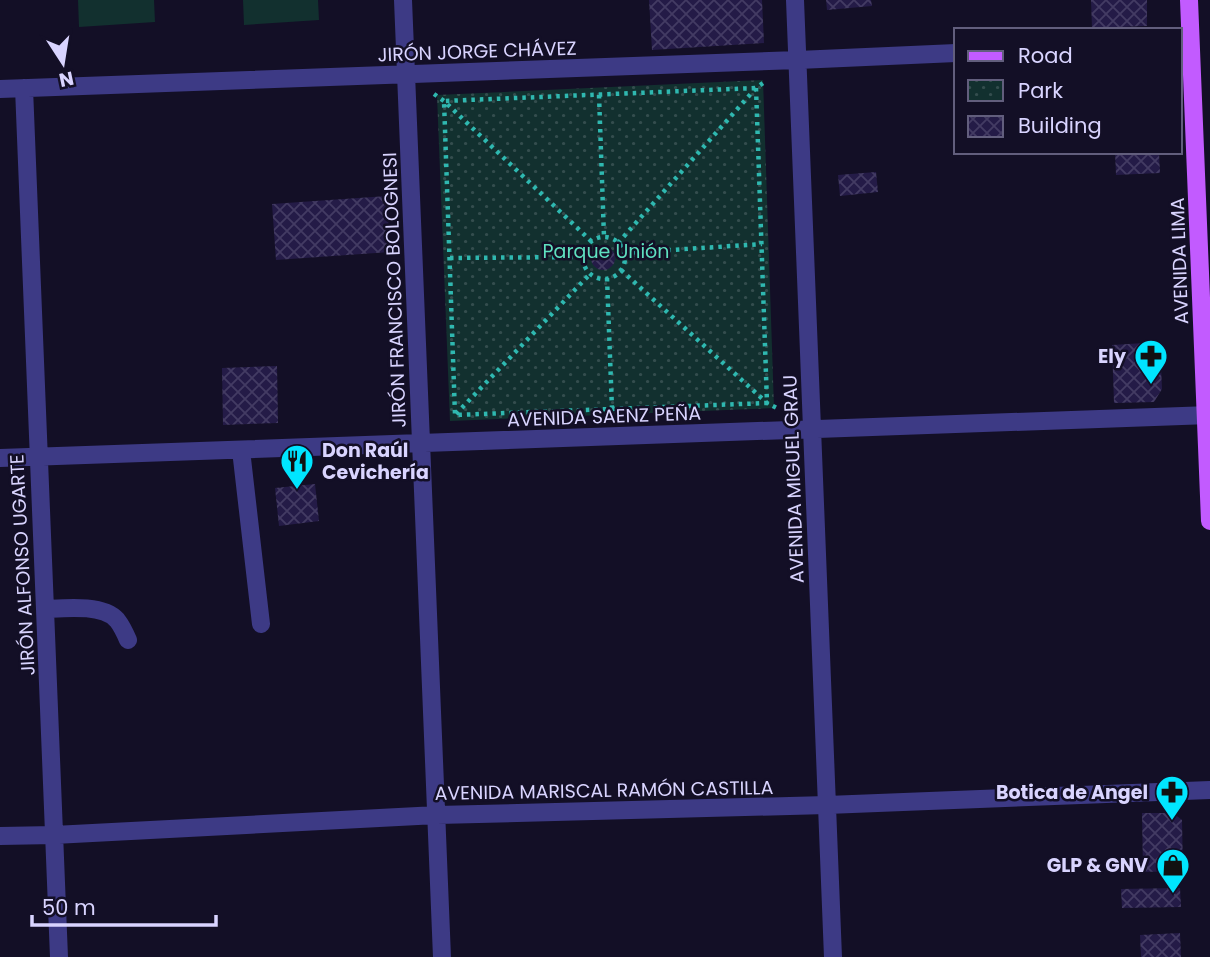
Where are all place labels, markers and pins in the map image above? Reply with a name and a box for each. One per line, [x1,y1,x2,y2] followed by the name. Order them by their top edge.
[1132,337,1170,386] pharmacy icon: Ely
[1098,343,1127,370] place label: Ely
[322,437,429,486] place label: Don Raúl Cevichería
[278,442,316,491] restaurant icon: Don Raúl Cevichería
[1153,773,1191,822] pharmacy icon: Botica de Angel
[996,779,1148,806] place label: Botica de Angel
[1154,846,1192,895] shop icon: GLP & GNV
[1047,852,1148,879] place label: GLP & GNV

